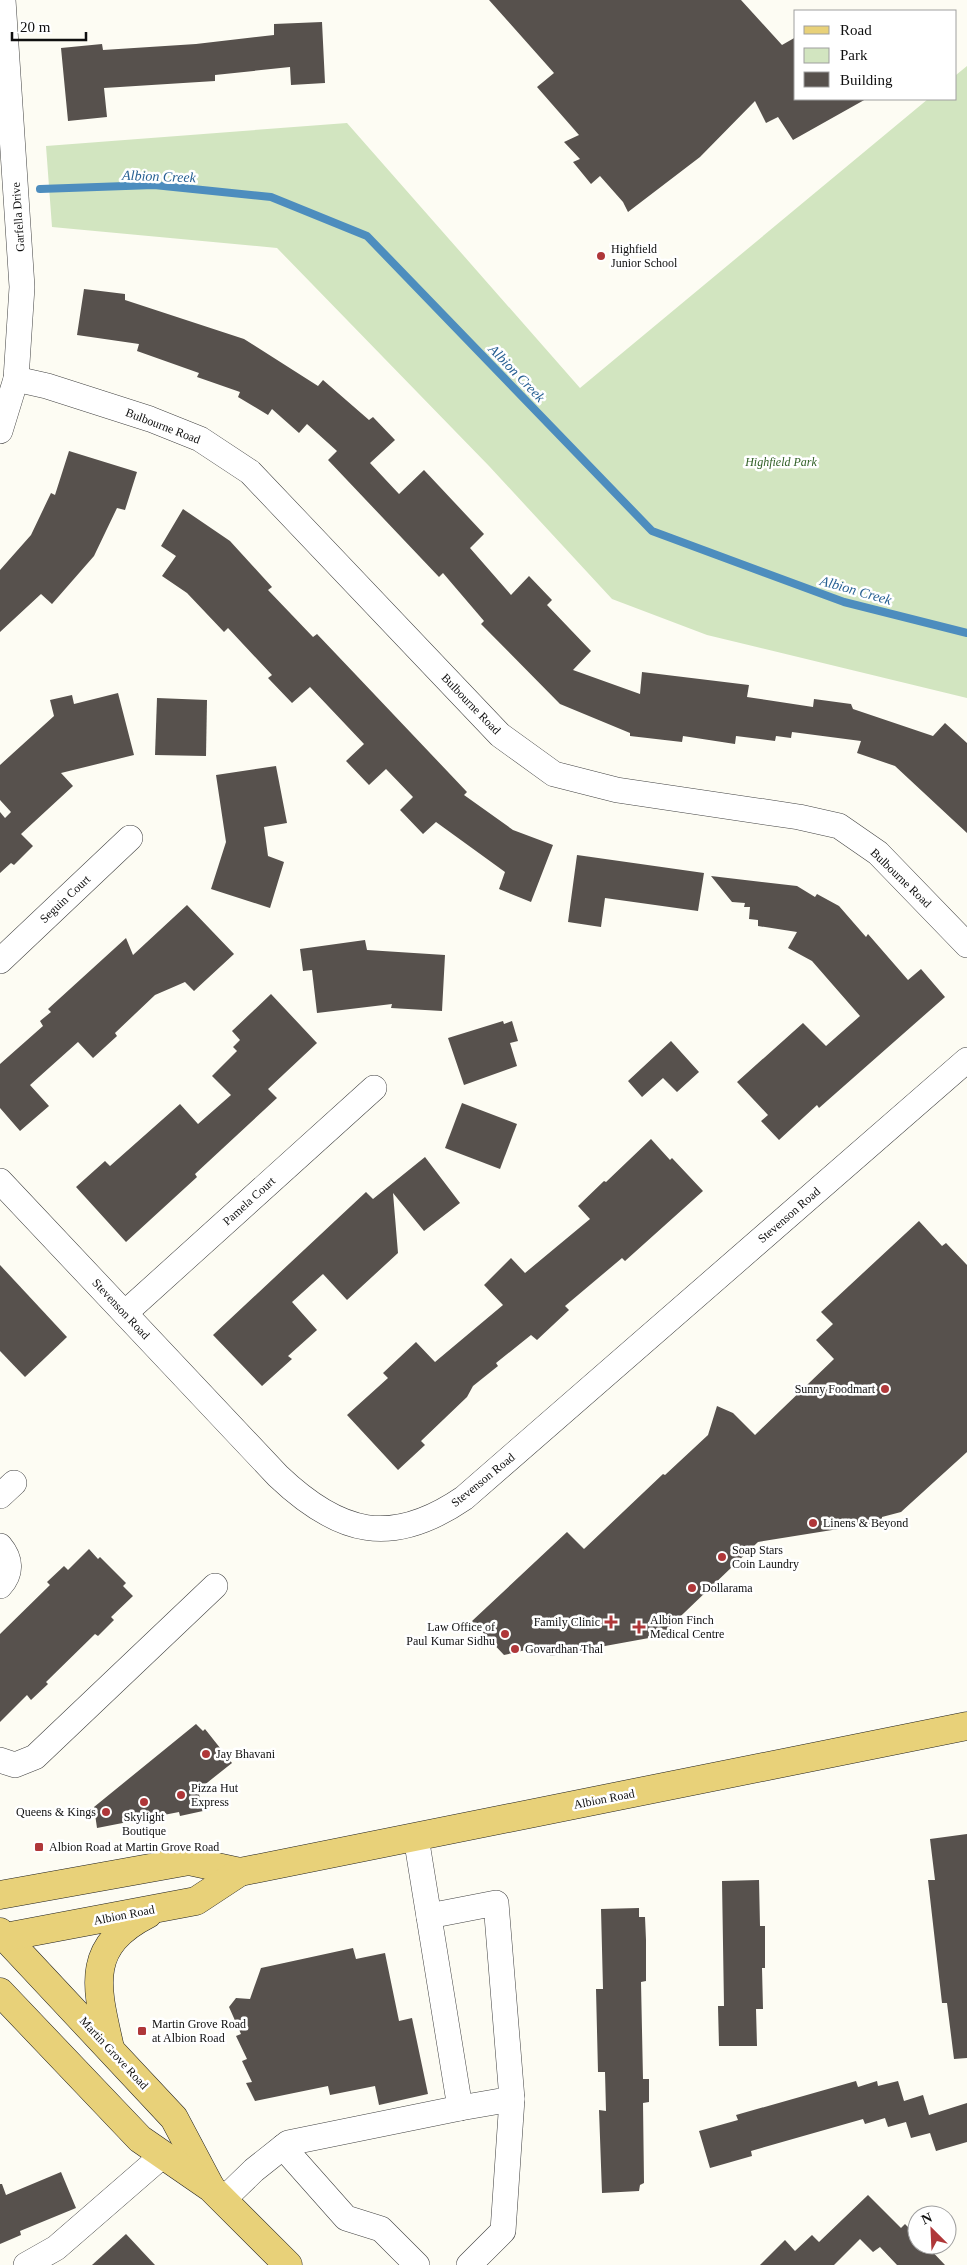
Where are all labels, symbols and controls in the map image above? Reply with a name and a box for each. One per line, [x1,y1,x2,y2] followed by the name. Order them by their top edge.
[12,10,86,42] scale bar
[794,10,957,100] legend
[20,19,51,35] text: 20 m
[840,22,872,38] text: Road
[840,47,868,63] text: Park
[840,72,893,88] text: Building
[121,168,197,185] water label: Albion Creek
[9,182,27,252] street label: Garfella Drive
[611,242,678,270] place label: Highfield Junior School
[595,250,607,262] marker: Highfield Junior School
[485,341,548,406] water label: Albion Creek
[124,405,202,447] street label: Bulbourne Road
[744,455,818,469] park label: Highfield Park
[817,573,894,608] water label: Albion Creek
[439,671,503,737] street label: Bulbourne Road
[868,846,934,910] street label: Bulbourne Road
[37,872,94,926] street label: Seguin Court
[220,1173,279,1228] street label: Pamela Court
[755,1184,823,1246] street label: Stevenson Road
[89,1276,153,1342] street label: Stevenson Road
[795,1382,876,1396] place label: Sunny Foodmart
[879,1383,891,1395] marker: Sunny Foodmart
[448,1450,518,1510] street label: Stevenson Road
[823,1516,908,1530] place label: Linens & Beyond
[807,1517,819,1529] marker: Linens & Beyond
[732,1543,799,1571] place label: Soap Stars Coin Laundry
[716,1551,728,1563] marker: Soap Stars Coin Laundry
[702,1581,753,1595] place label: Dollarama
[686,1582,698,1594] marker: Dollarama
[650,1613,724,1641] place label: Albion Finch Medical Centre
[534,1615,600,1629] place label: Family Clinic
[604,1615,618,1629] marker: Family Clinic
[406,1620,495,1648] place label: Law Office of Paul Kumar Sidhu
[632,1620,646,1634] marker: Albion Finch Medical Centre
[499,1628,511,1640] marker: Law Office of Paul Kumar Sidhu
[525,1642,604,1656] place label: Govardhan Thal
[509,1643,521,1655] marker: Govardhan Thal
[216,1747,276,1761] place label: Jay Bhavani
[200,1748,212,1760] marker: Jay Bhavani
[191,1781,239,1809] place label: Pizza Hut Express
[572,1786,636,1812] street label: Albion Road
[175,1789,187,1801] marker: Pizza Hut Express
[138,1796,150,1808] marker: Skylight Boutique
[16,1805,96,1819] place label: Queens & Kings
[100,1806,112,1818] marker: Queens & Kings
[122,1810,166,1838] place label: Skylight Boutique
[49,1840,219,1854] place label: Albion Road at Martin Grove Road
[33,1841,45,1853] marker: Albion Road at Martin Grove Road
[92,1902,156,1928] street label: Albion Road
[77,2014,151,2092] street label: Martin Grove Road
[152,2017,246,2045] place label: Martin Grove Road at Albion Road
[136,2025,148,2037] marker: Martin Grove Road at Albion Road
[907,2205,957,2255] north arrow
[919,2210,935,2227] text: N

